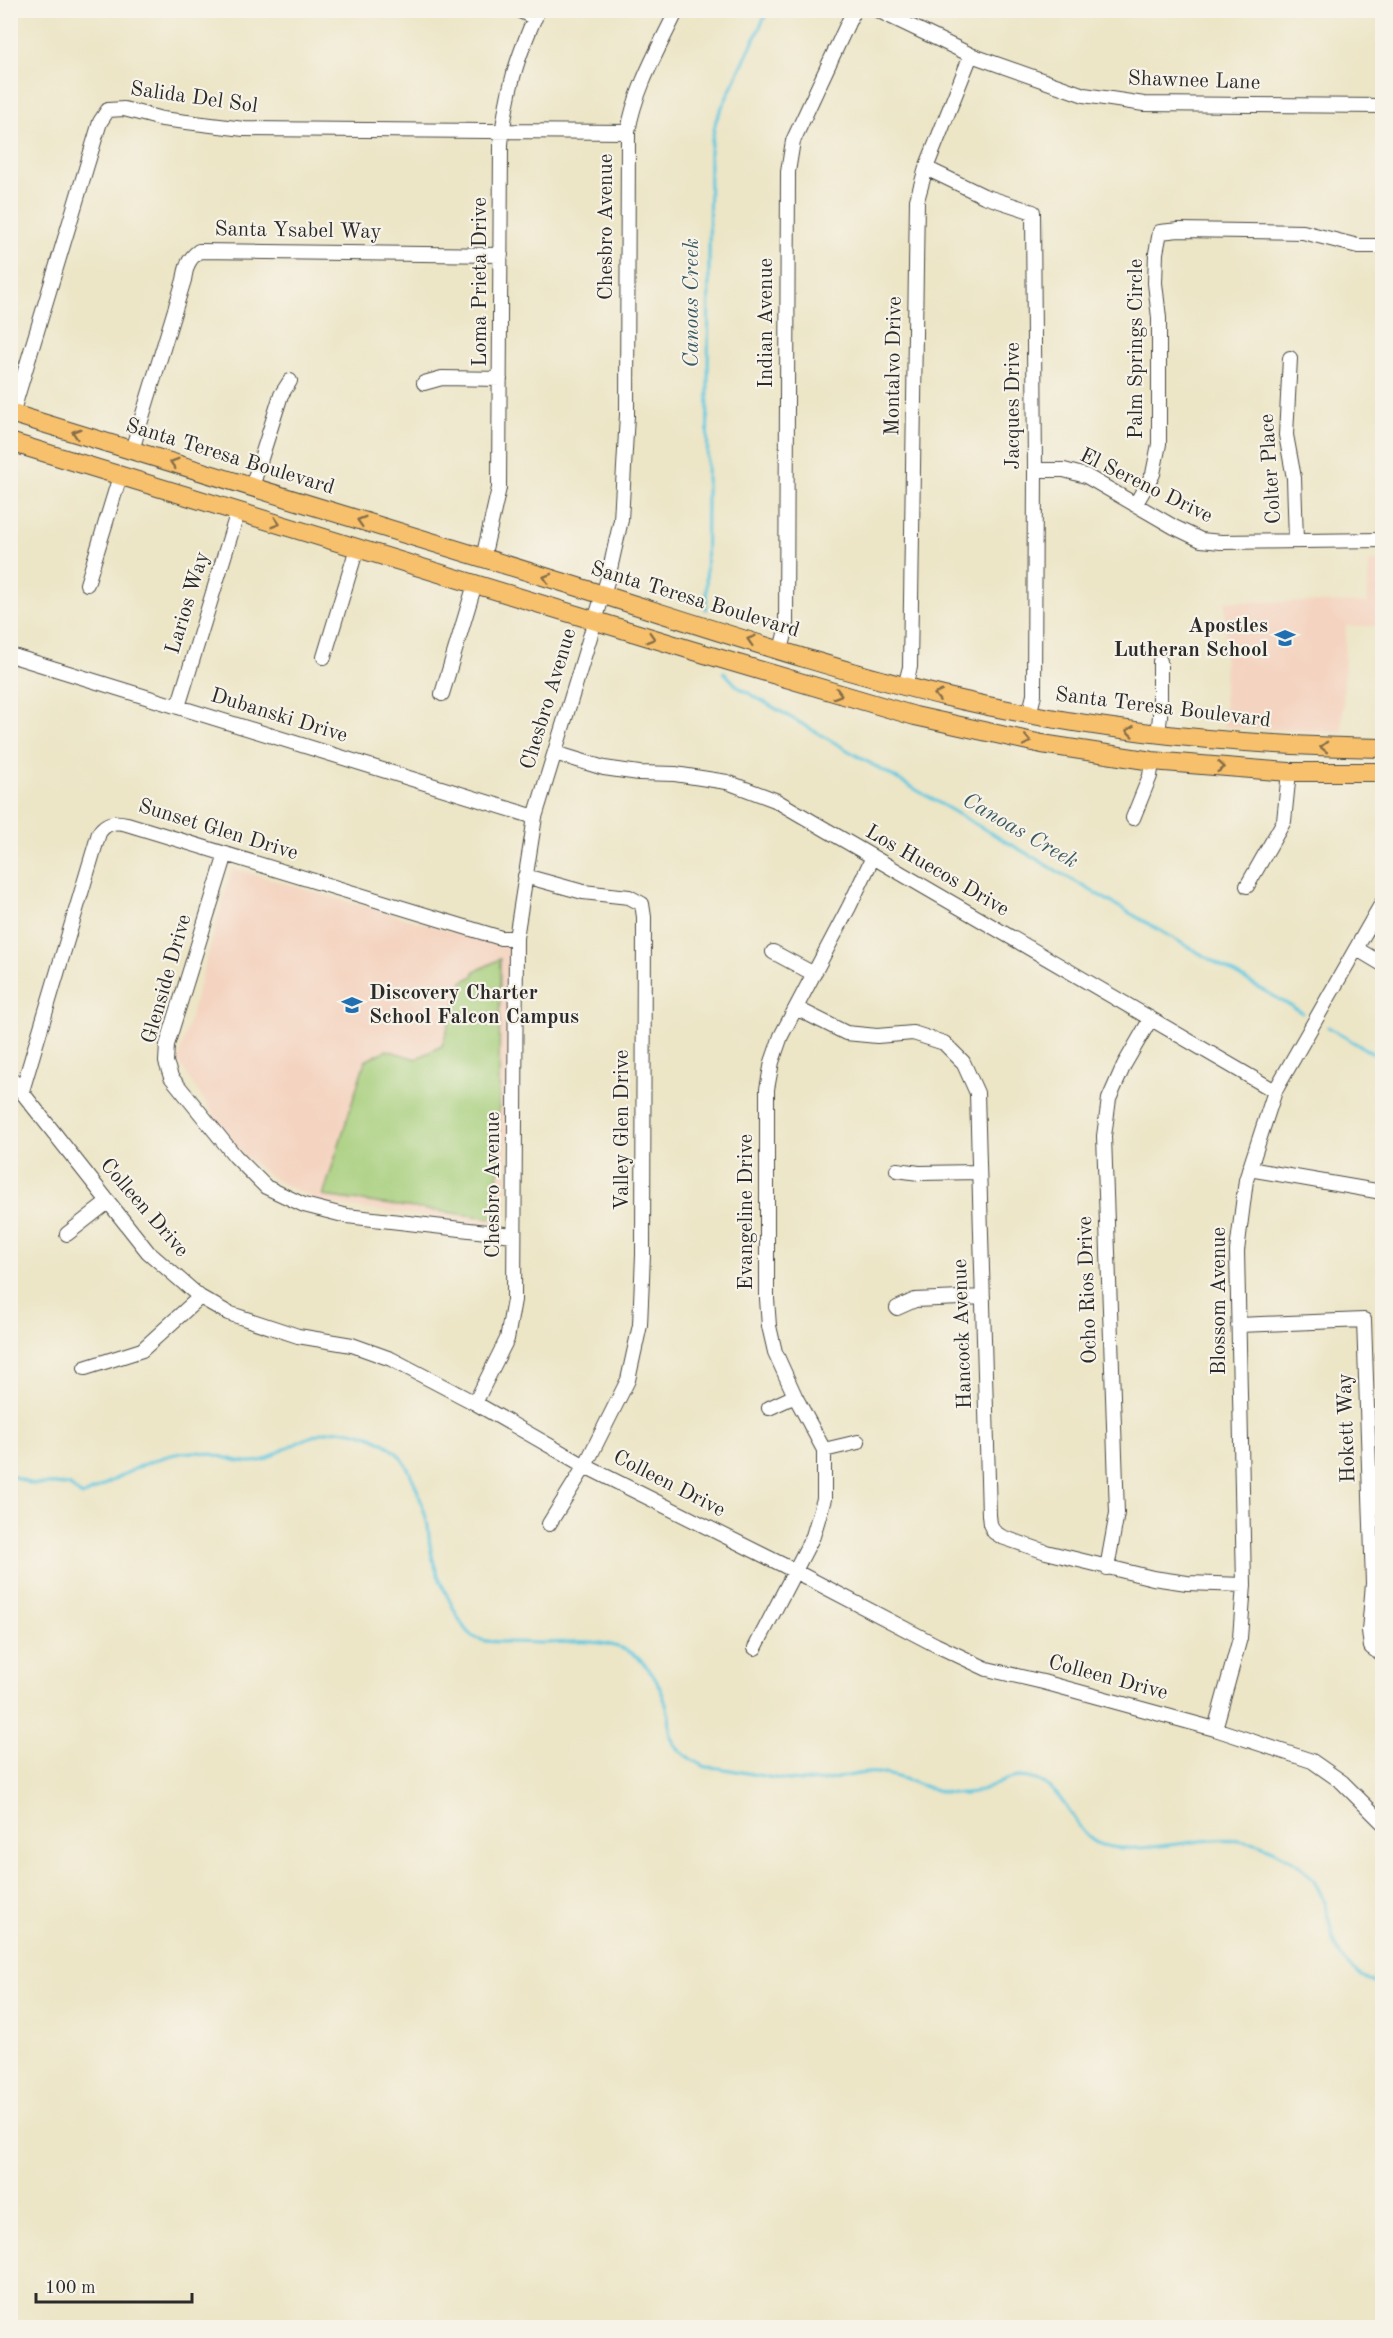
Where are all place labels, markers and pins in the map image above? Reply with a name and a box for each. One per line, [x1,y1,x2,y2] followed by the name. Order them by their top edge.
[1113,616,1268,661] place label: Apostles Lutheran School
[1273,626,1297,650] school or university icon: Apostles Lutheran School
[369,983,579,1028] place label: Discovery Charter School Falcon Campus
[340,993,364,1017] school or university icon: Discovery Charter School Falcon Campus

